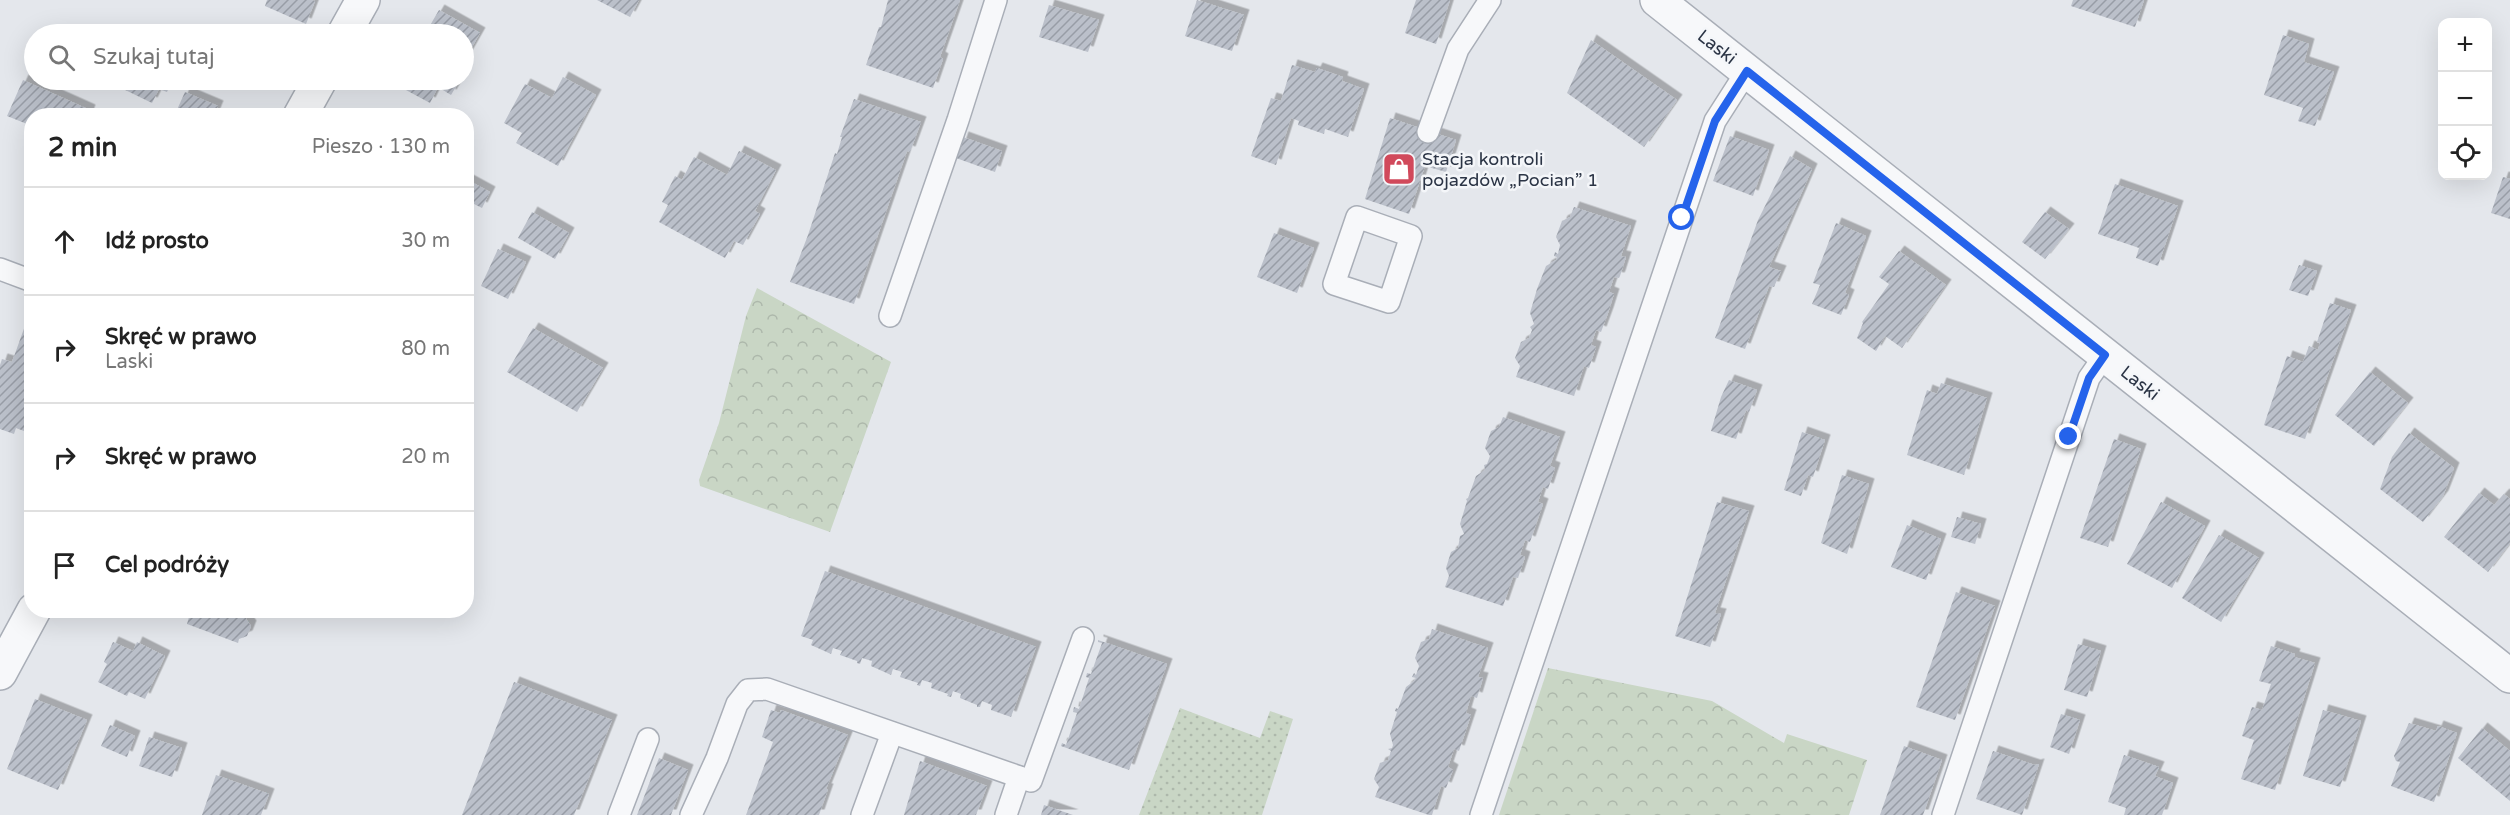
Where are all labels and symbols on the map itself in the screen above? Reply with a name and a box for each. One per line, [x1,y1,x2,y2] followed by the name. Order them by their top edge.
[1693,25,1741,69] street label: Laski
[1422,148,1598,191] place label: Stacja kontroli pojazdów „Pocian” 1
[1381,151,1417,187] shop icon: Stacja kontroli pojazdów „Pocian” 1
[1668,204,1694,230] route start
[2116,361,2164,405] street label: Laski
[2055,423,2081,449] route end

